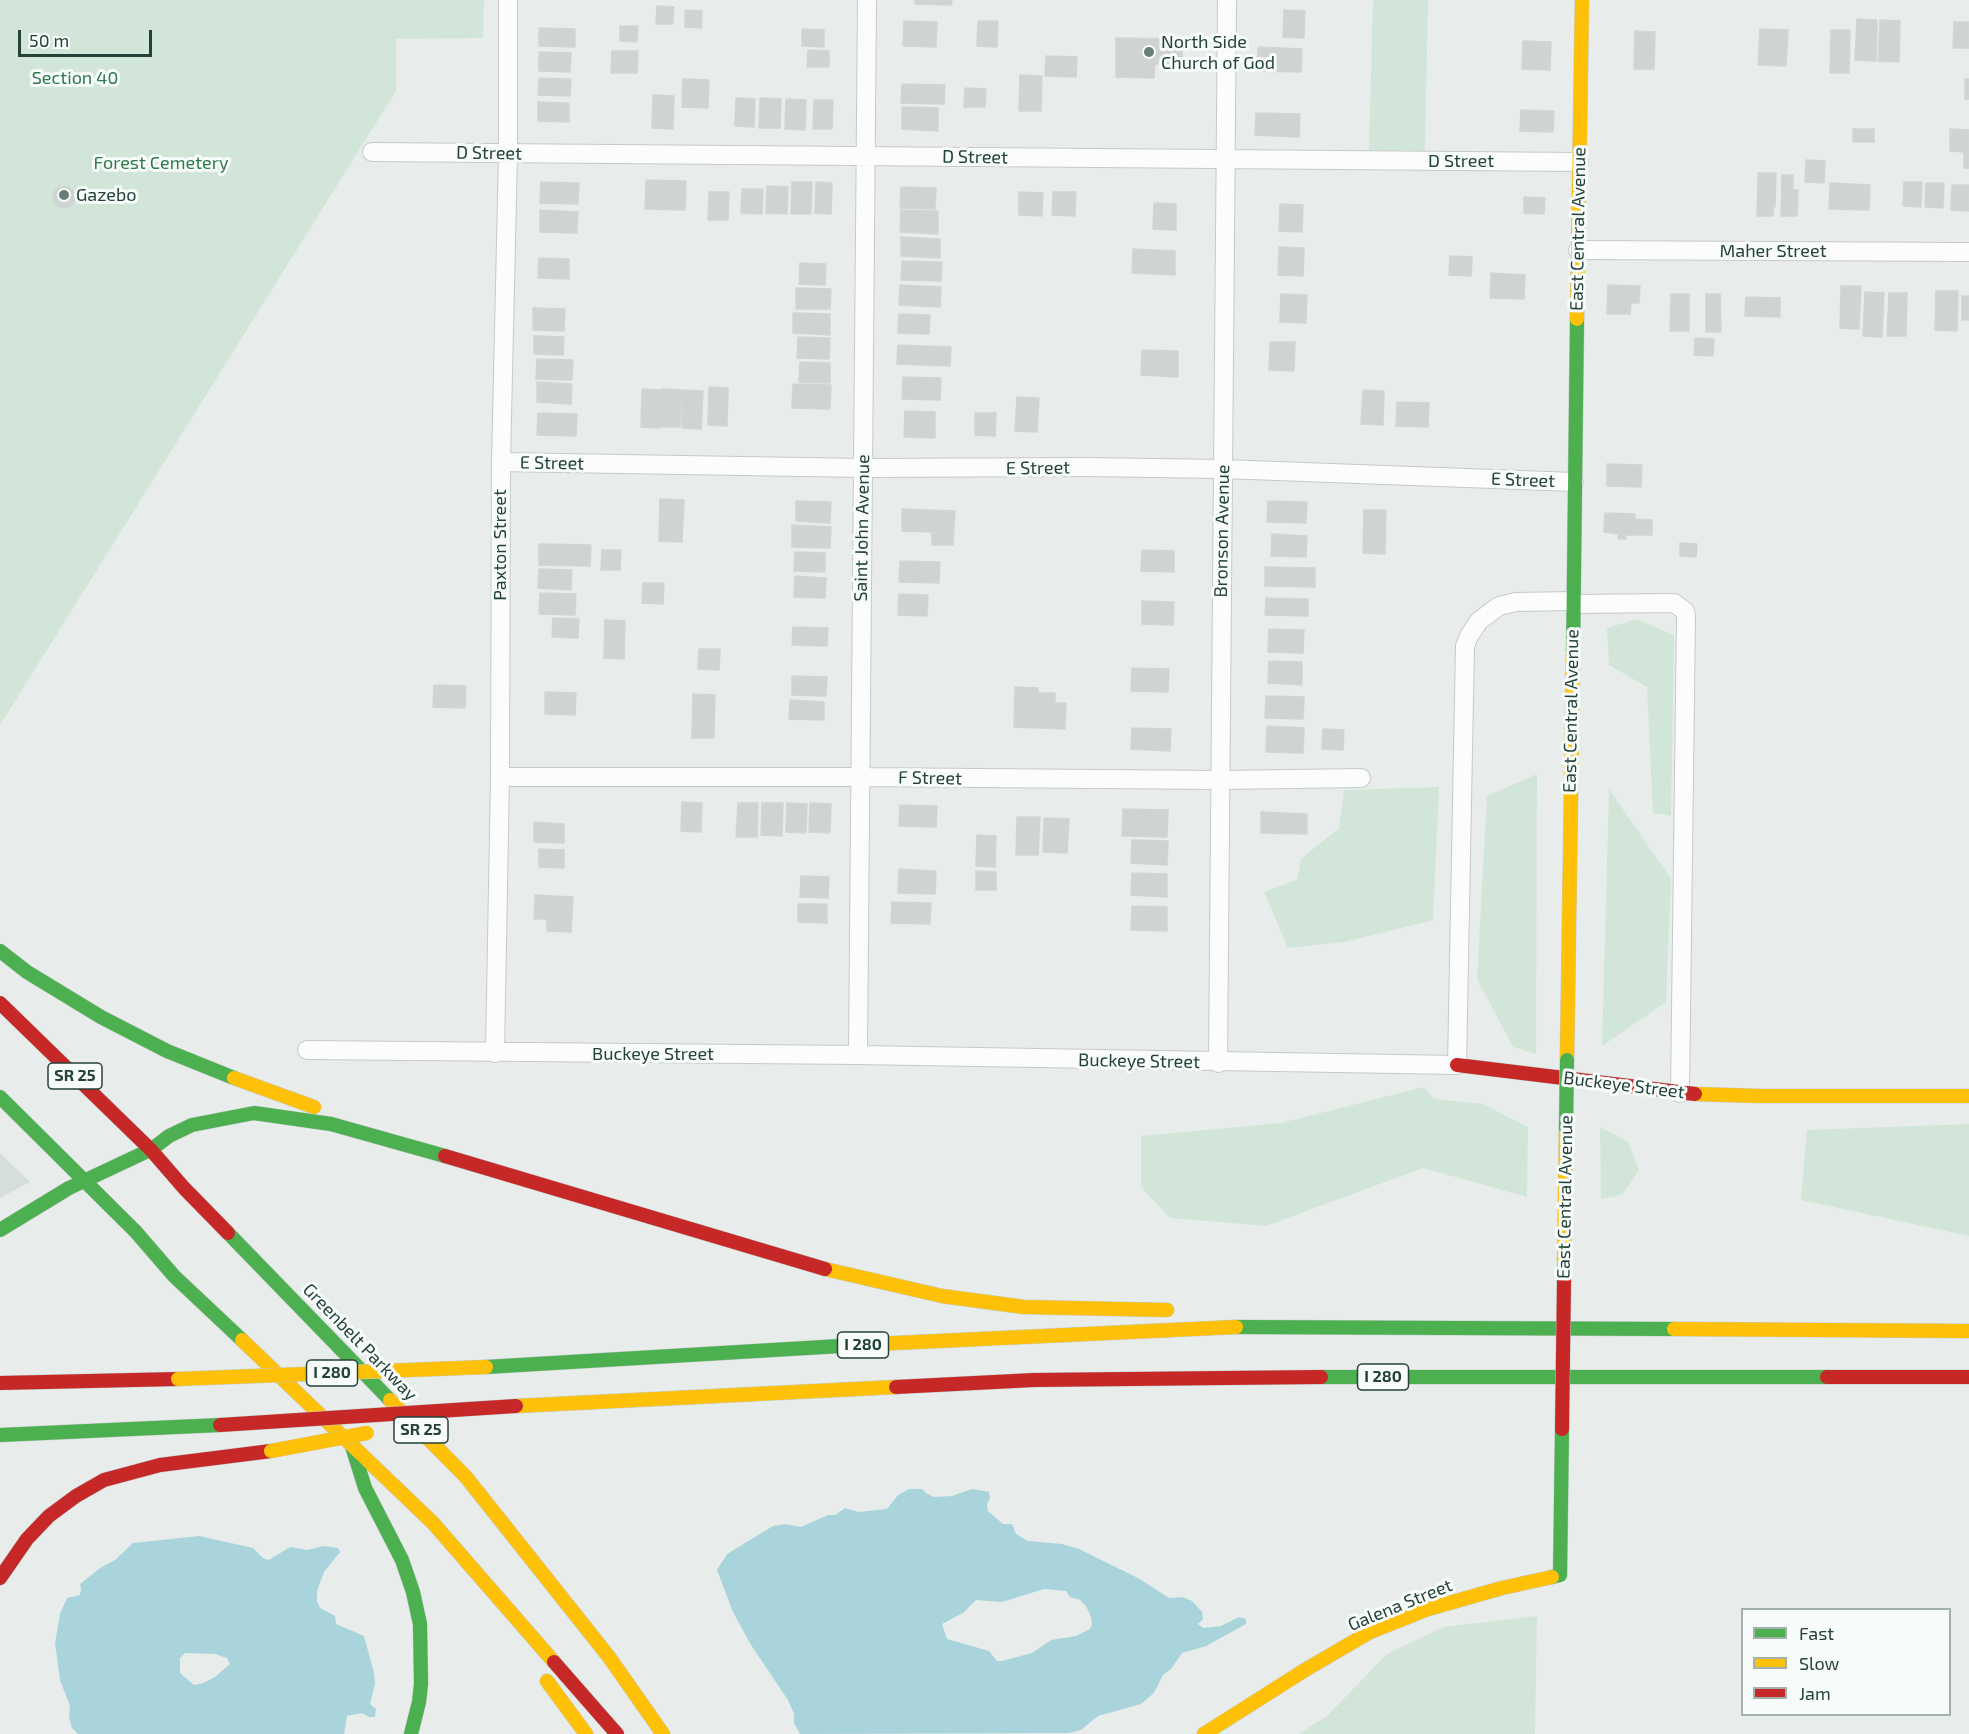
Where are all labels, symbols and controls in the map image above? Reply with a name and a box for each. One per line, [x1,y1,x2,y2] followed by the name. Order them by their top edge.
[21,18,154,56] scale bar
[29,29,69,51] text: 50 m
[1161,31,1275,74] place label: North Side Church of God
[1142,45,1156,59] marker: North Side Church of God
[32,67,118,89] park label: Section 40
[456,142,522,164] street label: D Street
[942,146,1008,168] street label: D Street
[1566,147,1590,311] street label: East Central Avenue
[1428,150,1494,172] street label: D Street
[94,152,228,174] park label: Forest Cemetery
[76,184,136,206] place label: Gazebo
[57,188,71,202] marker: Gazebo
[1719,240,1827,262] street label: Maher Street
[520,452,584,474] street label: E Street
[850,454,874,602] street label: Saint John Avenue
[1006,457,1070,479] street label: E Street
[1210,464,1234,598] street label: Bronson Avenue
[1491,468,1555,492] street label: E Street
[489,489,511,601] street label: Paxton Street
[1559,629,1583,793] street label: East Central Avenue
[898,767,962,789] street label: F Street
[592,1043,714,1065] street label: Buckeye Street
[1078,1049,1200,1073] street label: Buckeye Street
[48,1063,102,1089] road number: SR 25
[1562,1067,1686,1103] street label: Buckeye Street
[1553,1115,1577,1279] street label: East Central Avenue
[298,1279,422,1405] street label: Greenbelt Parkway
[838,1332,888,1358] road number: I 280
[306,1360,358,1386] road number: I 280
[1358,1364,1408,1390] road number: I 280
[394,1417,448,1443] road number: SR 25
[1345,1574,1455,1636] street label: Galena Street
[1741,1608,1951,1716] legend
[1799,1622,1834,1644] text: Fast
[1799,1652,1839,1674] text: Slow
[1799,1682,1831,1704] text: Jam

